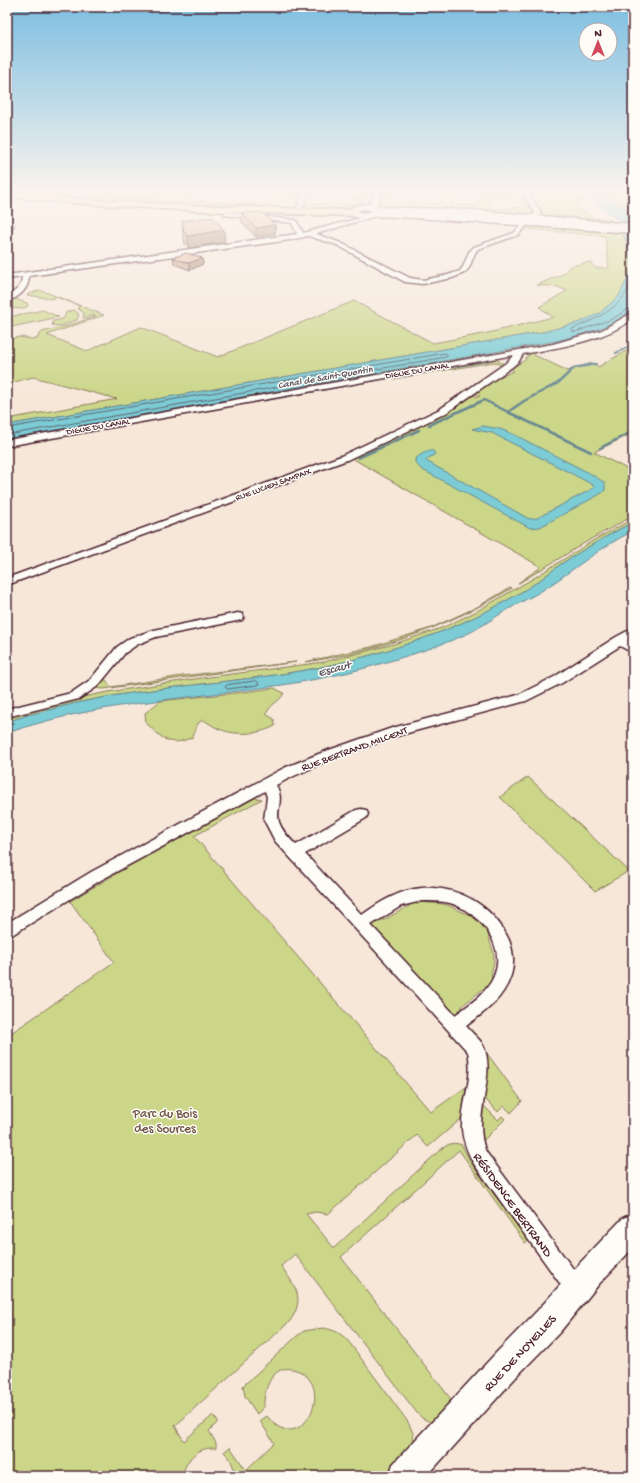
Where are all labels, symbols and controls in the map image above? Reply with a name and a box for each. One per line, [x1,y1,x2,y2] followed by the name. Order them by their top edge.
[578,22,618,62] north arrow
[594,28,602,40] text: N
[384,360,451,383] street label: DIGUE DU CANAL
[277,364,374,392] water label: Canal de Saint-Quentin
[65,416,132,439] street label: DIGUE DU CANAL
[234,466,314,504] street label: RUE LUCIEN SAMPAIX
[317,658,354,681] water label: Escaut
[300,725,410,775] street label: RUE BERTRAND MILCENT
[132,1107,198,1137] park label: Parc du Bois des Sources
[469,1150,556,1261] street label: RÉSIDENCE BERTRAND
[481,1312,561,1395] street label: RUE DE NOYELLES

